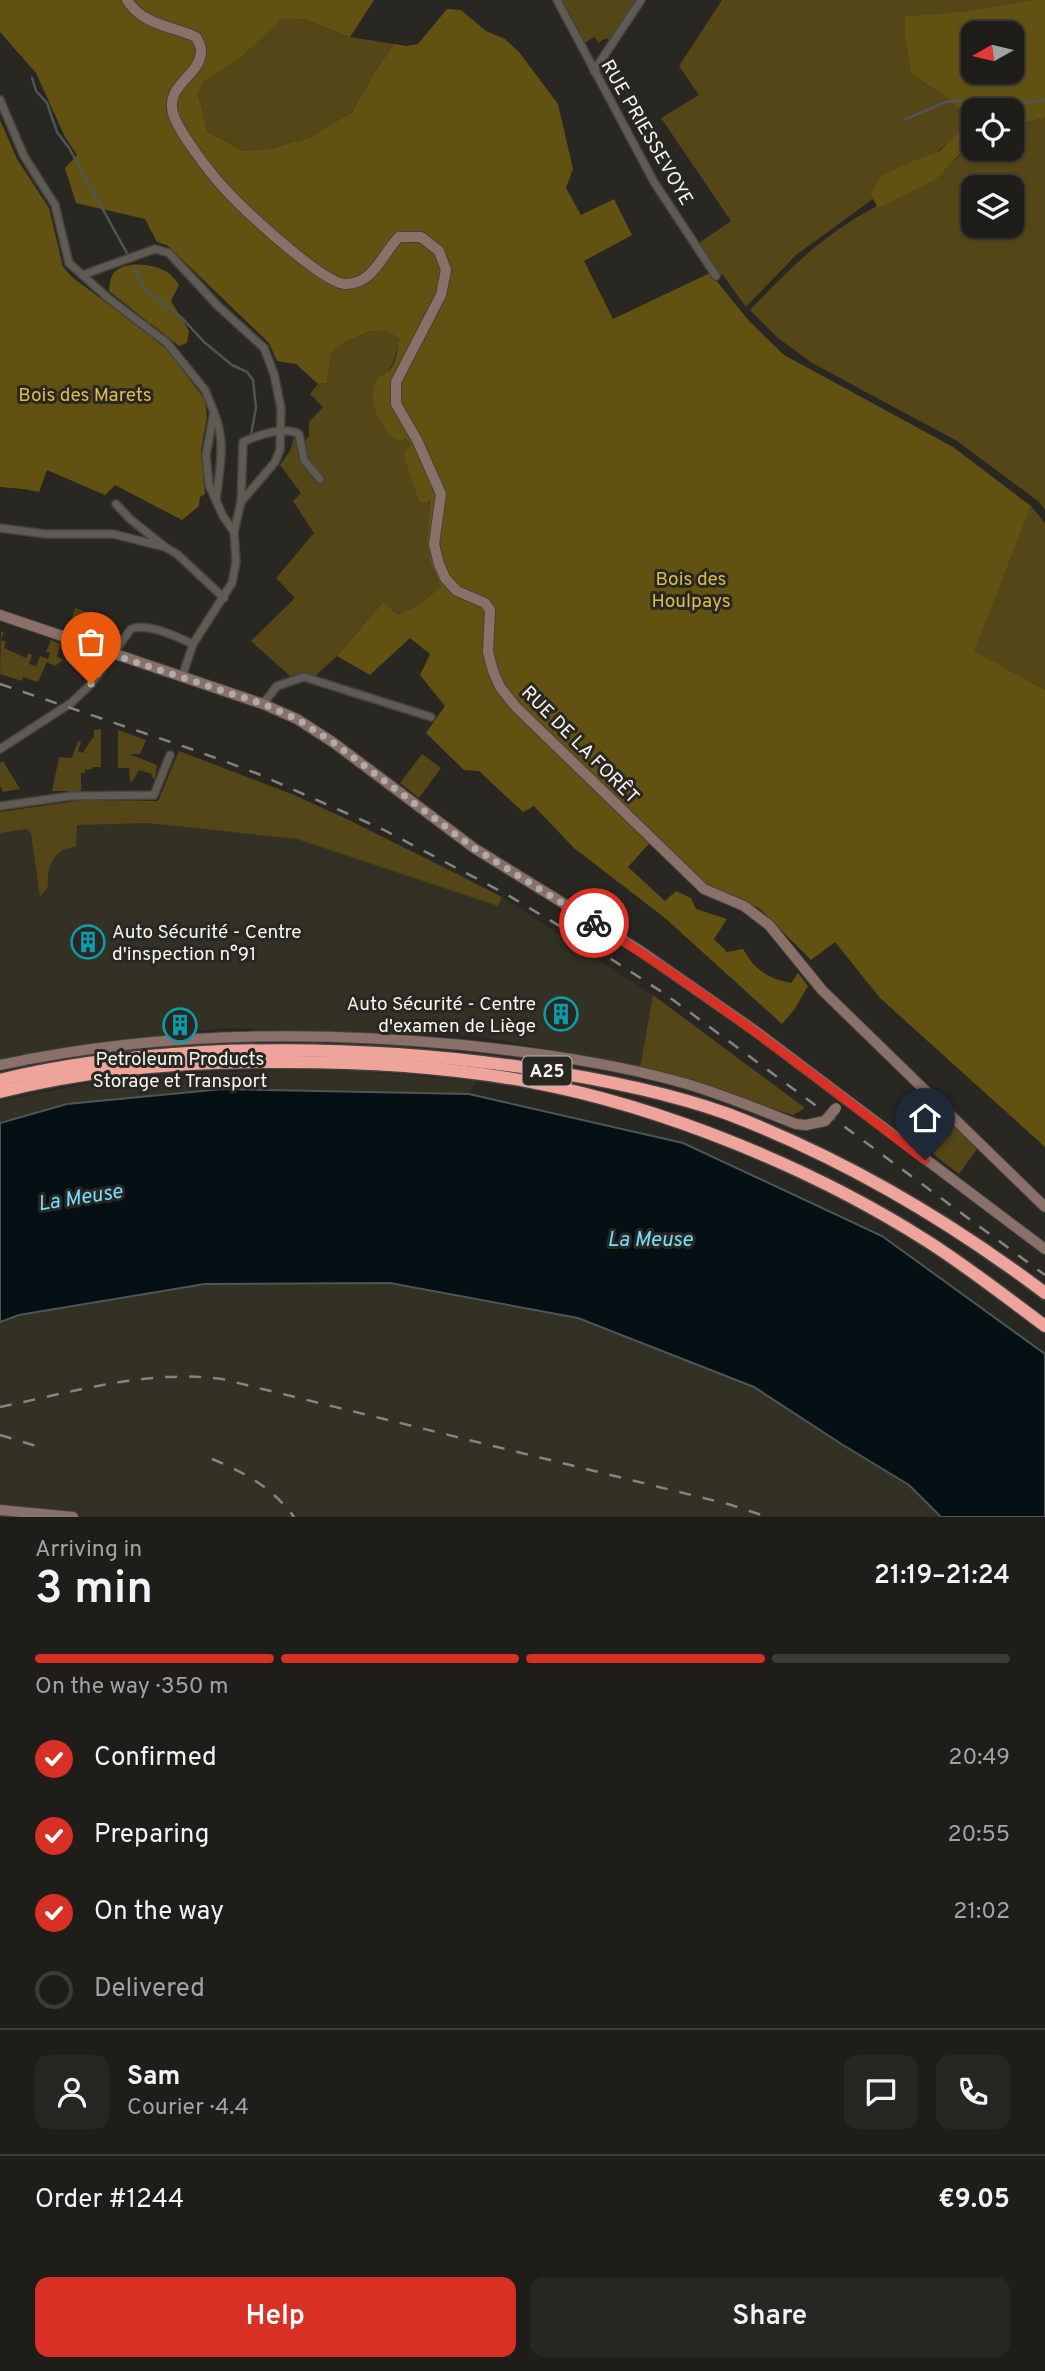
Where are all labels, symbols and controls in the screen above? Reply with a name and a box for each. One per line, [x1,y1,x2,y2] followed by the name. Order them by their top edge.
[961,21,1024,84] north arrow
[961,21,1024,238] map controls
[595,56,698,210] street label: RUE PRIESSEVOYE
[961,98,1024,161] button: locate
[961,175,1024,238] button: layers
[18,384,152,408] park label: Bois des Marets
[651,568,731,614] park label: Bois des Houlpays
[61,612,121,684] pin
[72,623,110,661] icon: bag
[516,681,644,809] street label: RUE DE LA FORÊT
[559,888,629,958] courier
[575,904,613,942] icon: bike
[112,921,302,967] place label: Auto Sécurité - Centre d'inspection n°91
[69,923,107,961] building icon: Auto Sécurité - Centre d'inspection n°91
[346,993,536,1039] place label: Auto Sécurité - Centre d'examen de Liège
[542,995,580,1033] building icon: Auto Sécurité - Centre d'examen de Liège
[161,1006,199,1044] building icon: Petroleum Products Storage et Transport
[93,1048,267,1094] place label: Petroleum Products Storage et Transport
[522,1056,572,1086] road number: A25
[895,1088,955,1160] pin
[906,1099,944,1137] icon: home
[36,1178,126,1218] water label: La Meuse
[607,1227,694,1254] water label: La Meuse
[35,1536,142,1565] text: Arriving in
[874,1560,1010,1593] text: 21:19–21:24
[35,1561,153,1620] text: 3 min
[35,1673,229,1702] text: On the way · 350 m
[35,1740,73,1778] icon: check
[94,1742,217,1775] text: Confirmed
[948,1744,1010,1773] text: 20:49
[35,1817,73,1855] icon: check
[94,1819,209,1852] text: Preparing
[947,1821,1010,1850] text: 20:55
[35,1894,73,1932] icon: check
[94,1896,224,1929] text: On the way
[953,1898,1010,1927] text: 21:02
[94,1973,205,2006] text: Delivered
[35,2055,109,2129] button: person
[844,2055,918,2129] button: chat
[936,2055,1010,2129] button: phone
[127,2061,180,2094] text: Sam
[127,2094,249,2123] text: Courier · 4.4
[35,2184,184,2217] text: Order #1244
[938,2184,1010,2217] text: €9.05
[35,2277,516,2357] button: Help
[530,2277,1010,2357] button: Share

